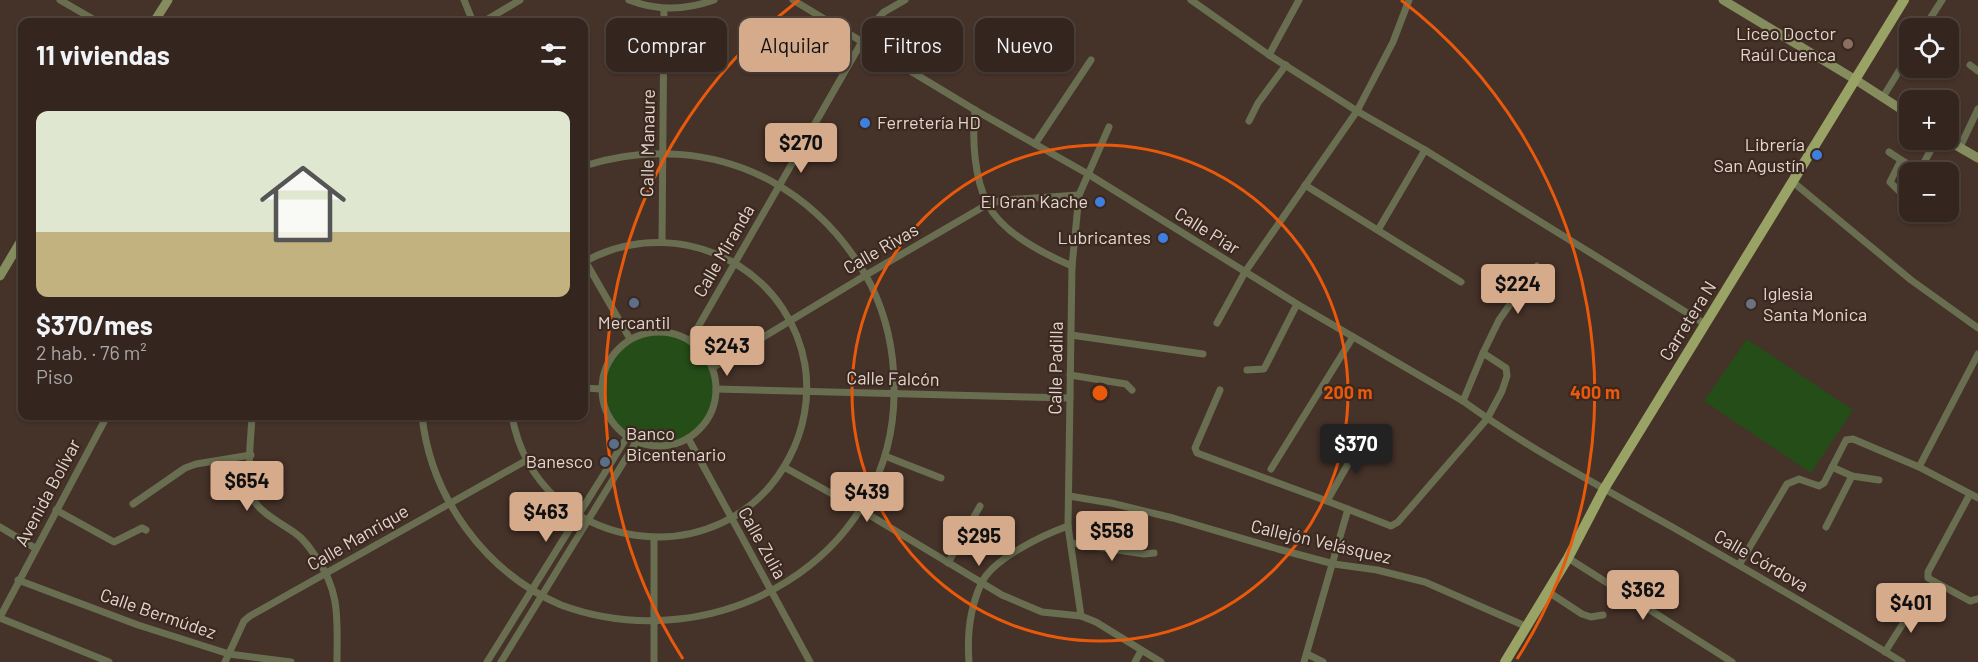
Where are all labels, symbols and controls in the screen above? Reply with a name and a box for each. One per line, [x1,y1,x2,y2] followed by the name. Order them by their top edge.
[606,18,727,72] chip: Comprar
[739,18,850,72] chip: Alquilar
[862,18,963,72] chip: Filtros
[975,18,1074,72] chip: Nuevo
[1899,18,1959,222] map controls
[1899,18,1959,78] button: locate
[1736,22,1836,65] place label: Liceo Doctor Raúl Cuenca
[1841,37,1855,51] marker: Liceo Doctor Raúl Cuenca
[537,38,570,71] icon: filters
[36,39,170,70] text: 11 viviendas
[635,89,659,197] street label: Calle Manaure
[1899,90,1959,150] button: +
[877,111,981,133] place label: Ferretería HD
[858,116,872,130] marker: Ferretería HD
[765,123,837,174] pin: $270
[779,130,823,154] text: $270
[1713,133,1805,176] place label: Librería San Agustín
[1810,148,1824,162] marker: Librería San Agustín
[249,150,357,258] icon: home
[1899,162,1959,222] button: −
[981,190,1088,212] place label: El Gran Kache
[1093,195,1107,209] marker: El Gran Kache
[688,200,758,301] street label: Calle Miranda
[1171,202,1244,259] street label: Calle Piar
[839,218,922,278] street label: Calle Rivas
[1058,226,1151,248] place label: Lubricantes
[1156,231,1170,245] marker: Lubricantes
[1482,264,1554,315] pin: $224
[1495,271,1541,295] text: $224
[1654,277,1720,364] street label: Carretera N
[1763,282,1867,325] place label: Iglesia Santa Monica
[627,296,641,310] marker: Mercantil
[1744,297,1758,311] marker: Iglesia Santa Monica
[36,309,153,340] text: $370/mes
[598,311,670,333] place label: Mercantil
[1043,321,1067,415] street label: Calle Padilla
[691,326,763,377] pin: $243
[704,333,750,357] text: $243
[36,340,147,364] text: 2 hab. · 76 m²
[36,364,73,388] text: Piso
[846,366,940,390] street label: Calle Falcón
[1323,381,1373,403] text: 200 m
[1570,381,1620,403] text: 400 m
[1090,383,1110,403] centre of rings
[626,422,726,465] place label: Banco Bicentenario
[1320,424,1392,475] pin: $370
[1334,431,1378,455] text: $370
[10,435,85,550] street label: Avenida Bolívar
[607,437,621,451] marker: Banco Bicentenario
[526,450,593,472] place label: Banesco
[598,455,612,469] marker: Banesco
[211,461,283,512] pin: $654
[224,468,270,492] text: $654
[831,472,903,523] pin: $439
[845,479,889,503] text: $439
[510,492,582,543] pin: $463
[303,499,412,575] street label: Calle Manrique
[523,499,569,523] text: $463
[734,503,792,582] street label: Calle Zulia
[1076,511,1148,562] pin: $558
[1249,514,1394,568] street label: Callejón Velásquez
[943,516,1015,567] pin: $295
[1090,518,1134,542] text: $558
[957,523,1001,547] text: $295
[1710,524,1813,596] street label: Calle Córdova
[1607,570,1679,621] pin: $362
[1621,577,1665,601] text: $362
[98,583,219,643] street label: Calle Bermúdez
[1875,583,1947,634] pin: $401
[1890,590,1932,614] text: $401

